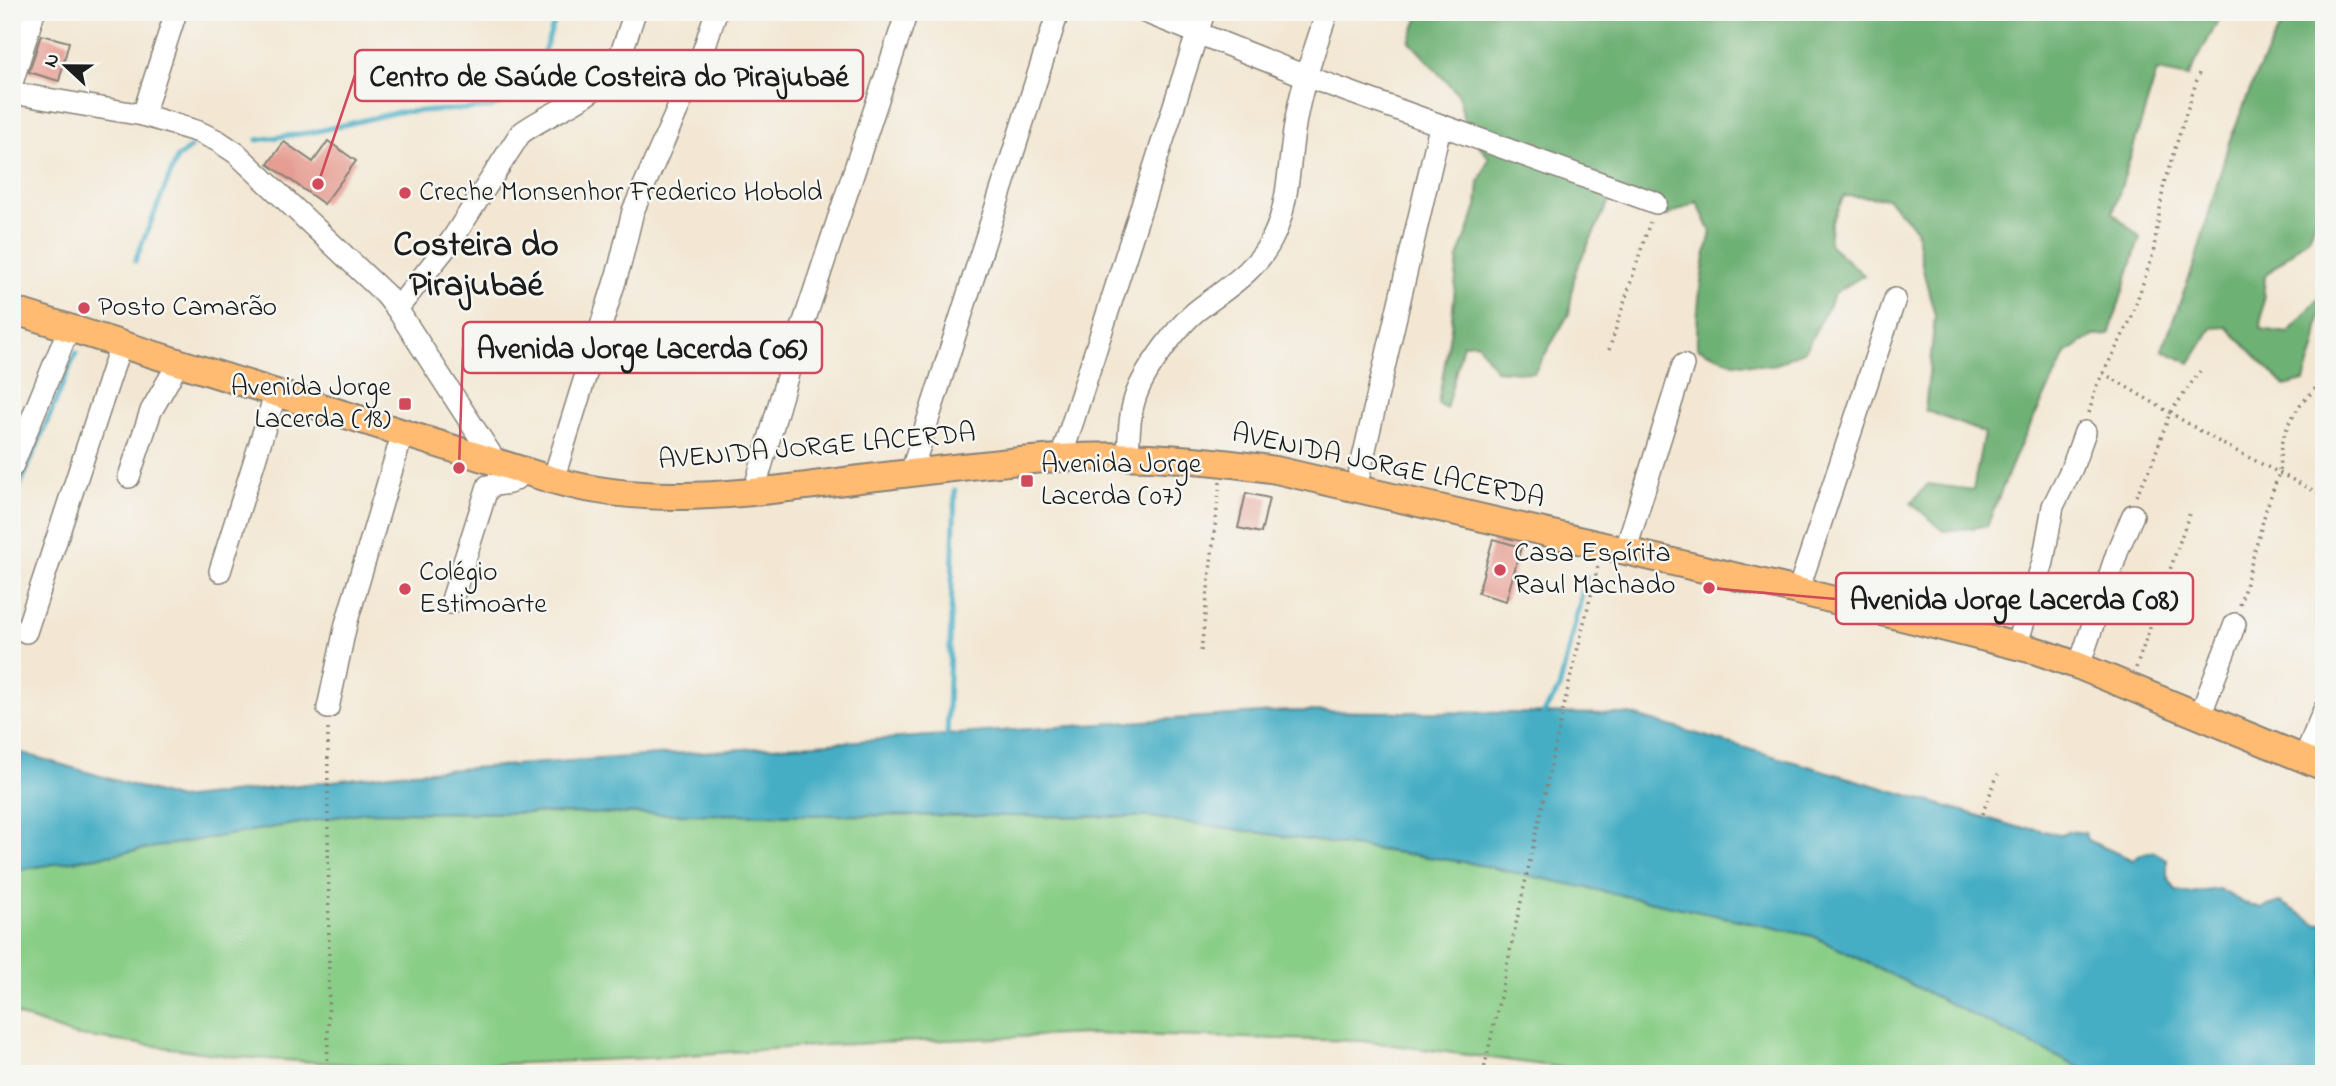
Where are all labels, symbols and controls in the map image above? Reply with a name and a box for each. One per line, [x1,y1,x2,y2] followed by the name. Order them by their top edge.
[32,32,102,102] north arrow
[38,49,68,72] text: N
[355,50,863,101] callout: Centro de Saúde Costeira do Pirajubaé
[369,57,850,101] text: Centro de Saúde Costeira do Pirajubaé
[419,173,823,214] place label: Creche Monsenhor Frederico Hobold
[397,185,413,201] marker: Creche Monsenhor Frederico Hobold
[393,221,559,312] district label: Costeira do Pirajubaé
[98,288,277,329] place label: Posto Camarão
[76,300,92,316] marker: Posto Camarão
[463,322,822,373] callout: Avenida Jorge Lacerda (06)
[477,329,808,374] text: Avenida Jorge Lacerda (06)
[231,368,391,441] place label: Avenida Jorge Lacerda (18)
[397,396,413,412] marker: Avenida Jorge Lacerda (18)
[657,414,977,482] street label: AVENIDA JORGE LACERDA
[1228,414,1548,520] street label: AVENIDA JORGE LACERDA
[1041,445,1202,518] place label: Avenida Jorge Lacerda (07)
[1019,473,1035,489] marker: Avenida Jorge Lacerda (07)
[1514,534,1676,607] place label: Casa Espírita Raul Machado
[419,553,547,626] place label: Colégio Estimoarte
[1492,562,1508,578] marker: Casa Espírita Raul Machado
[1836,573,2193,624] callout: Avenida Jorge Lacerda (08)
[1850,580,2179,625] text: Avenida Jorge Lacerda (08)
[397,581,413,597] marker: Colégio Estimoarte

